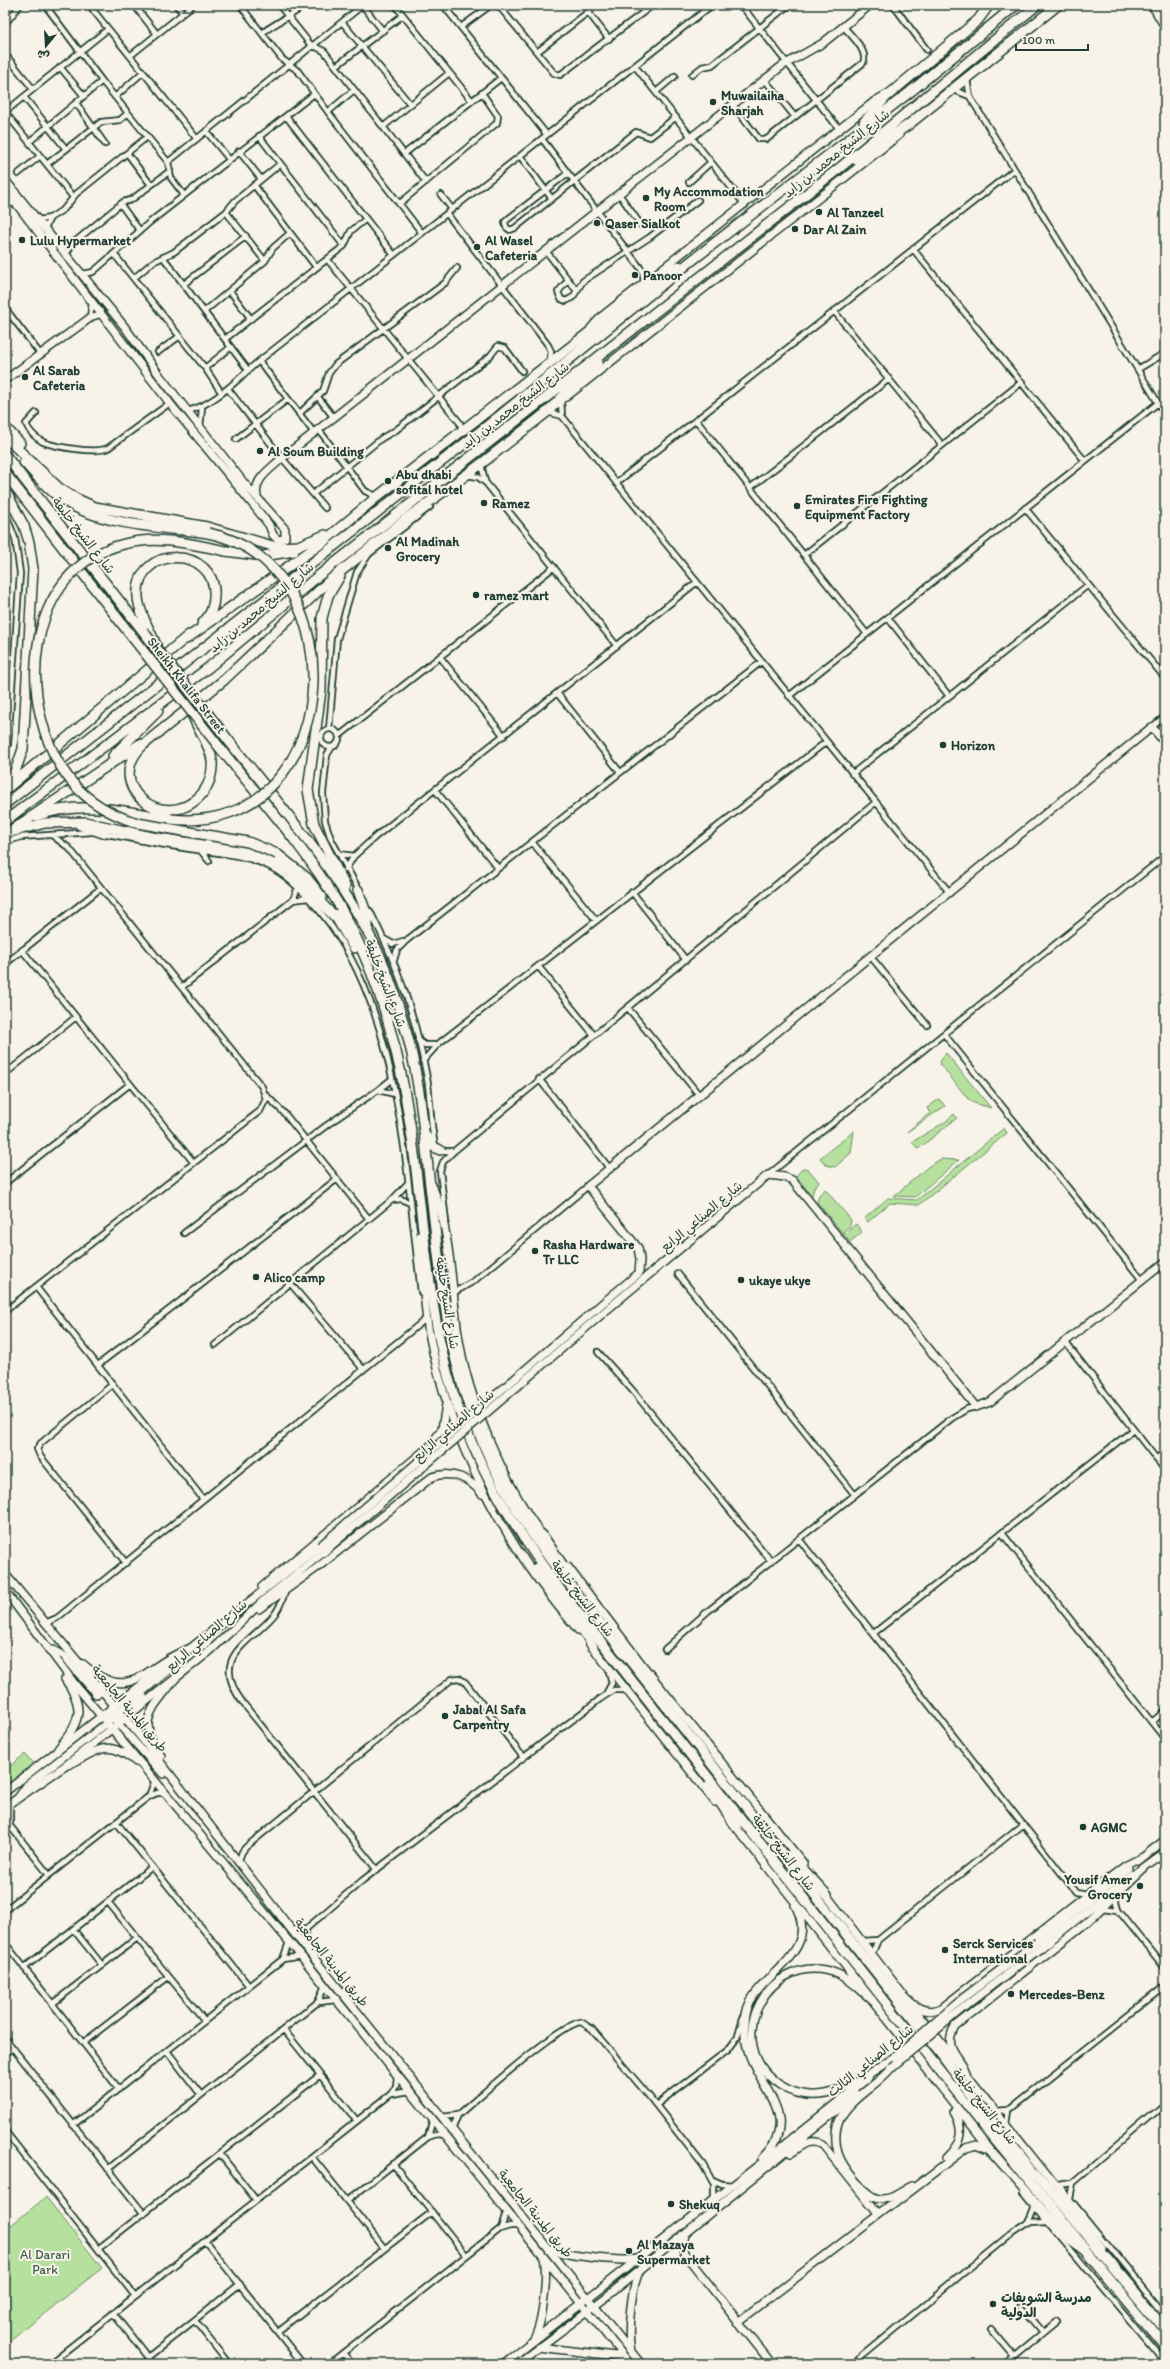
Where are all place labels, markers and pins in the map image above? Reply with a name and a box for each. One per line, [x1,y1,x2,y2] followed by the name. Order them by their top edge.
[721,88,785,119] place label: Muwailaiha Sharjah
[708,97,718,107] marker: Muwailaiha Sharjah
[654,184,765,214] place label: My Accommodation Room
[641,193,651,203] marker: My Accommodation Room
[826,205,884,220] place label: Al Tanzeel
[814,207,824,217] marker: Al Tanzeel
[605,216,680,231] place label: Qaser Sialkot
[592,218,602,228] marker: Qaser Sialkot
[803,222,867,237] place label: Dar Al Zain
[790,224,800,234] marker: Dar Al Zain
[30,233,131,249] place label: Lulu Hypermarket
[484,233,538,263] place label: Al Wasel Cafeteria
[17,235,27,245] marker: Lulu Hypermarket
[472,242,482,252] marker: Al Wasel Cafeteria
[643,268,683,283] place label: Panoor
[630,270,640,280] marker: Panoor
[32,363,86,393] place label: Al Sarab Cafeteria
[20,372,30,382] marker: Al Sarab Cafeteria
[267,444,364,460] place label: Al Soum Building
[255,446,265,456] marker: Al Soum Building
[395,467,463,497] place label: Abu dhabi sofital hotel
[383,476,393,486] marker: Abu dhabi sofital hotel
[805,492,928,523] place label: Emirates Fire Fighting Equipment Factory
[492,496,531,511] place label: Ramez
[479,498,489,508] marker: Ramez
[792,501,802,511] marker: Emirates Fire Fighting Equipment Factory
[395,534,460,565] place label: Al Madinah Grocery
[383,543,393,553] marker: Al Madinah Grocery
[484,588,549,603] place label: ramez mart
[471,590,481,600] marker: ramez mart
[951,738,996,753] place label: Horizon
[938,740,948,750] marker: Horizon
[542,1237,634,1267] place label: Rasha Hardware Tr LLC
[530,1246,540,1256] marker: Rasha Hardware Tr LLC
[263,1270,326,1286] place label: Alico camp
[251,1272,261,1282] marker: Alico camp
[748,1273,811,1289] place label: ukaye ukye
[736,1275,746,1285] marker: ukaye ukye
[452,1702,526,1733] place label: Jabal Al Safa Carpentry
[440,1711,450,1721] marker: Jabal Al Safa Carpentry
[1090,1820,1128,1835] place label: AGMC
[1078,1822,1088,1832] marker: AGMC
[1063,1872,1133,1903] place label: Yousif Amer Grocery
[1135,1881,1145,1891] marker: Yousif Amer Grocery
[953,1936,1033,1966] place label: Serck Services International
[940,1945,950,1955] marker: Serck Services International
[1019,1987,1106,2002] place label: Mercedes-Benz
[1006,1989,1016,1999] marker: Mercedes-Benz
[679,2197,720,2213] place label: Shekuq
[666,2199,676,2209] marker: Shekuq
[636,2237,710,2268] place label: Al Mazaya Supermarket
[624,2246,634,2256] marker: Al Mazaya Supermarket
[1001,2290,1092,2321] place label: مدرسة الشويفات الدولية
[988,2299,998,2309] marker: مدرسة الشويفات الدولية

